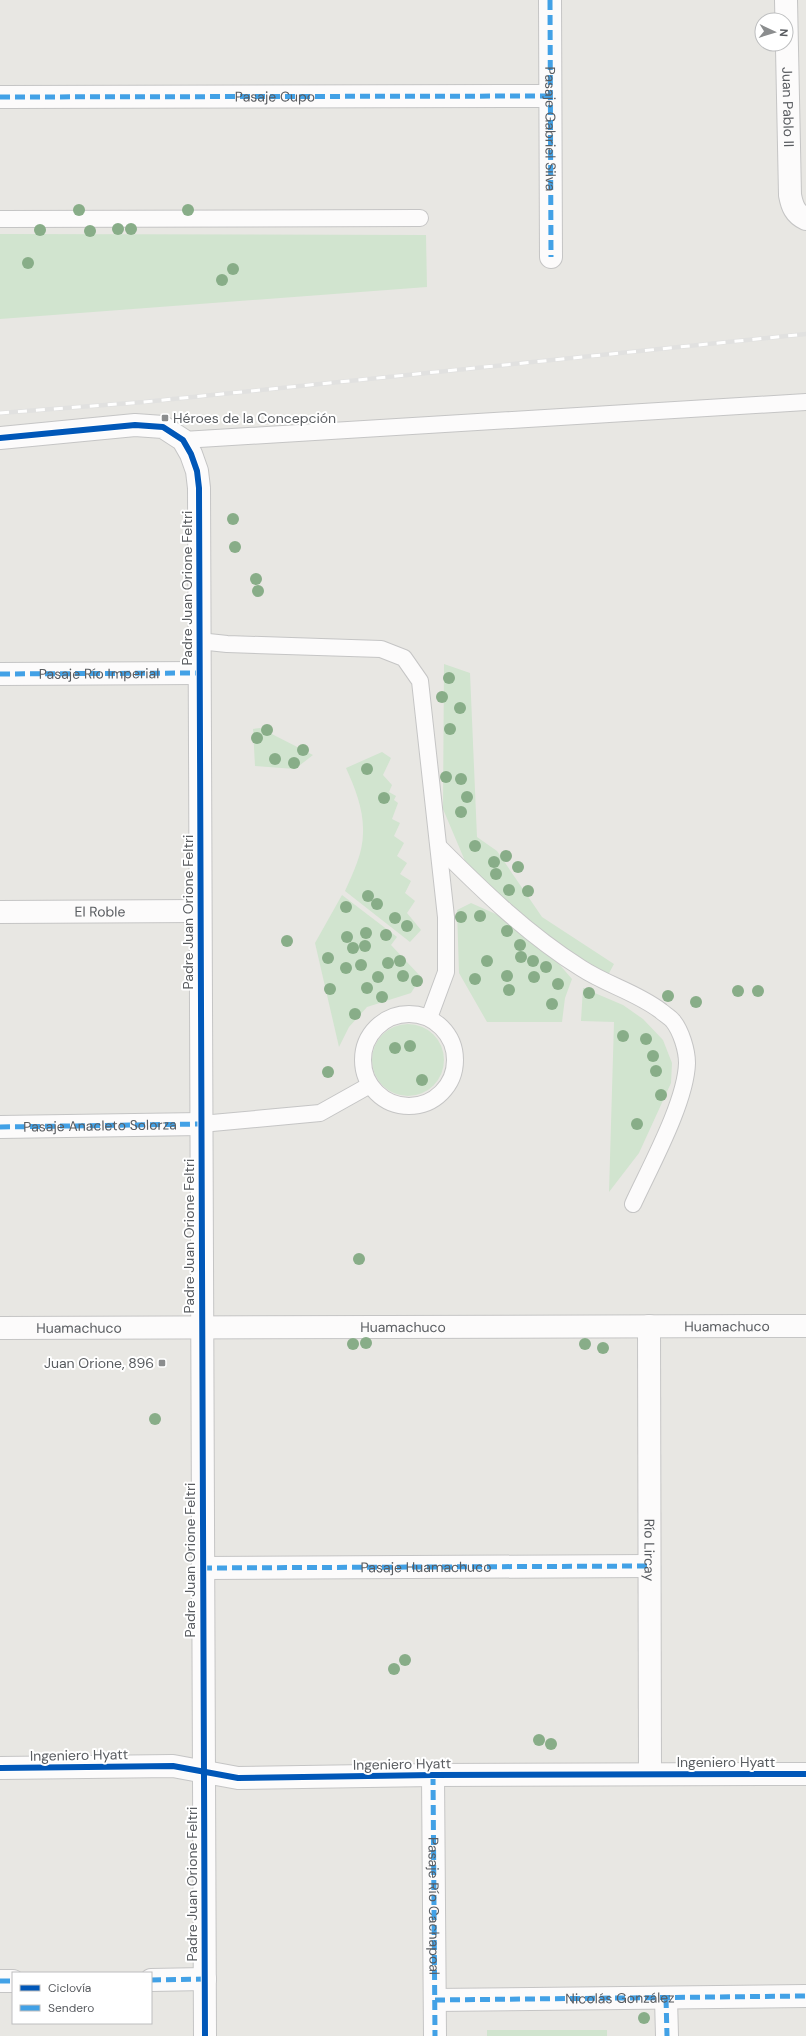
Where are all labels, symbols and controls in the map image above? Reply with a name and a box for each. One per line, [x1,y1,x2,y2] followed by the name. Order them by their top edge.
[754,12,794,52] north arrow
[777,28,791,37] text: N
[541,67,560,191] street label: Pasaje Gabriel Silva
[778,67,798,147] street label: Juan Pablo II
[235,87,315,106] street label: Pasaje Cupo
[173,409,336,427] place label: Héroes de la Concepción
[160,413,170,423] marker: Héroes de la Concepción
[178,511,196,665] street label: Padre Juan Orione Feltri
[39,664,159,683] street label: Pasaje Río Imperial
[179,835,197,989] street label: Padre Juan Orione Feltri
[75,902,126,921] street label: El Roble
[23,1115,177,1136] street label: Pasaje Anacleto Solorza
[180,1159,198,1313] street label: Padre Juan Orione Feltri
[684,1317,770,1335] street label: Huamachuco
[360,1318,446,1336] street label: Huamachuco
[36,1319,122,1337] street label: Huamachuco
[44,1354,154,1372] place label: Juan Orione, 896
[157,1358,167,1368] marker: Juan Orione, 896
[181,1483,199,1637] street label: Padre Juan Orione Feltri
[640,1519,659,1581] street label: Río Lircay
[360,1558,492,1576] street label: Pasaje Huamachuco
[30,1745,128,1765] street label: Ingeniero Hyatt
[677,1753,775,1771] street label: Ingeniero Hyatt
[353,1754,451,1774] street label: Ingeniero Hyatt
[183,1807,201,1961] street label: Padre Juan Orione Feltri
[424,1837,444,1975] street label: Pasaje Río Cachapoal
[12,1972,152,2024] legend
[48,1980,91,1996] text: Ciclovía
[565,1988,675,2008] street label: Nicolás González
[48,2000,94,2016] text: Sendero

